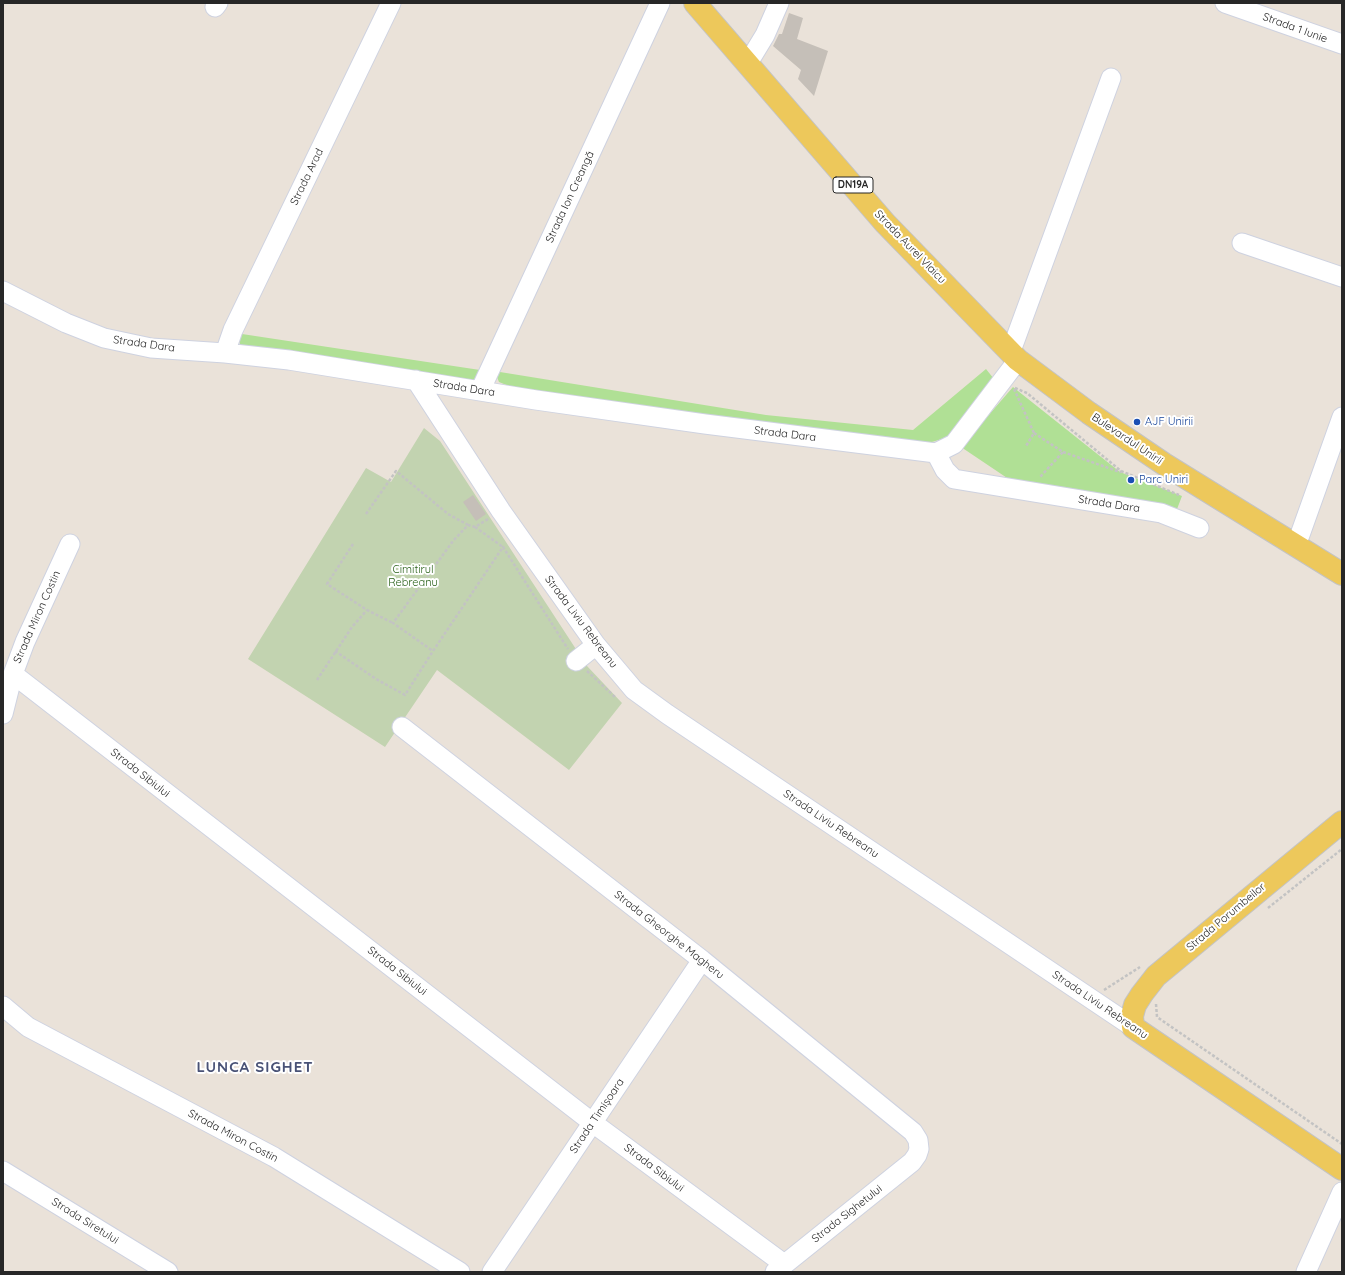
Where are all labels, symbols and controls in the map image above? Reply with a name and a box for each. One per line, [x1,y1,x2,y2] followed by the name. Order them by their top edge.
[1261,10,1329,46] street label: Strada 1 Iunie
[288,146,326,208] street label: Strada Arad
[543,149,597,245] street label: Strada Ion Creangă
[833,177,873,193] road number: DN19A
[872,208,948,286] street label: Strada Aurel Vlaicu
[112,333,176,355] street label: Strada Dara
[432,377,496,399] street label: Strada Dara
[1089,410,1165,468] street label: Bulevardul Unirii
[1145,415,1193,429] place label: AJF Unirii
[1132,417,1142,427] marker: AJF Unirii
[753,424,817,444] street label: Strada Dara
[1139,473,1188,487] place label: Parc Uniri
[1126,475,1136,485] marker: Parc Uniri
[1077,493,1141,515] street label: Strada Dara
[388,563,438,589] park label: Cimitirul Rebreanu
[11,569,63,665] street label: Strada Miron Costin
[542,573,620,671] street label: Strada Liviu Rebreanu
[108,746,172,800] street label: Strada Sibiului
[781,787,881,861] street label: Strada Liviu Rebreanu
[1184,880,1268,954] street label: Strada Porumbeilor
[611,888,727,982] street label: Strada Gheorghe Magheru
[365,944,429,998] street label: Strada Sibiului
[1050,968,1150,1042] street label: Strada Liviu Rebreanu
[196,1058,314,1076] district label: LUNCA SIGHET
[567,1076,627,1156] street label: Strada Timișoara
[186,1107,280,1165] street label: Strada Miron Costin
[621,1141,687,1195] street label: Strada Sibiului
[809,1182,885,1246] street label: Strada Sighetului
[49,1195,121,1247] street label: Strada Siretului

